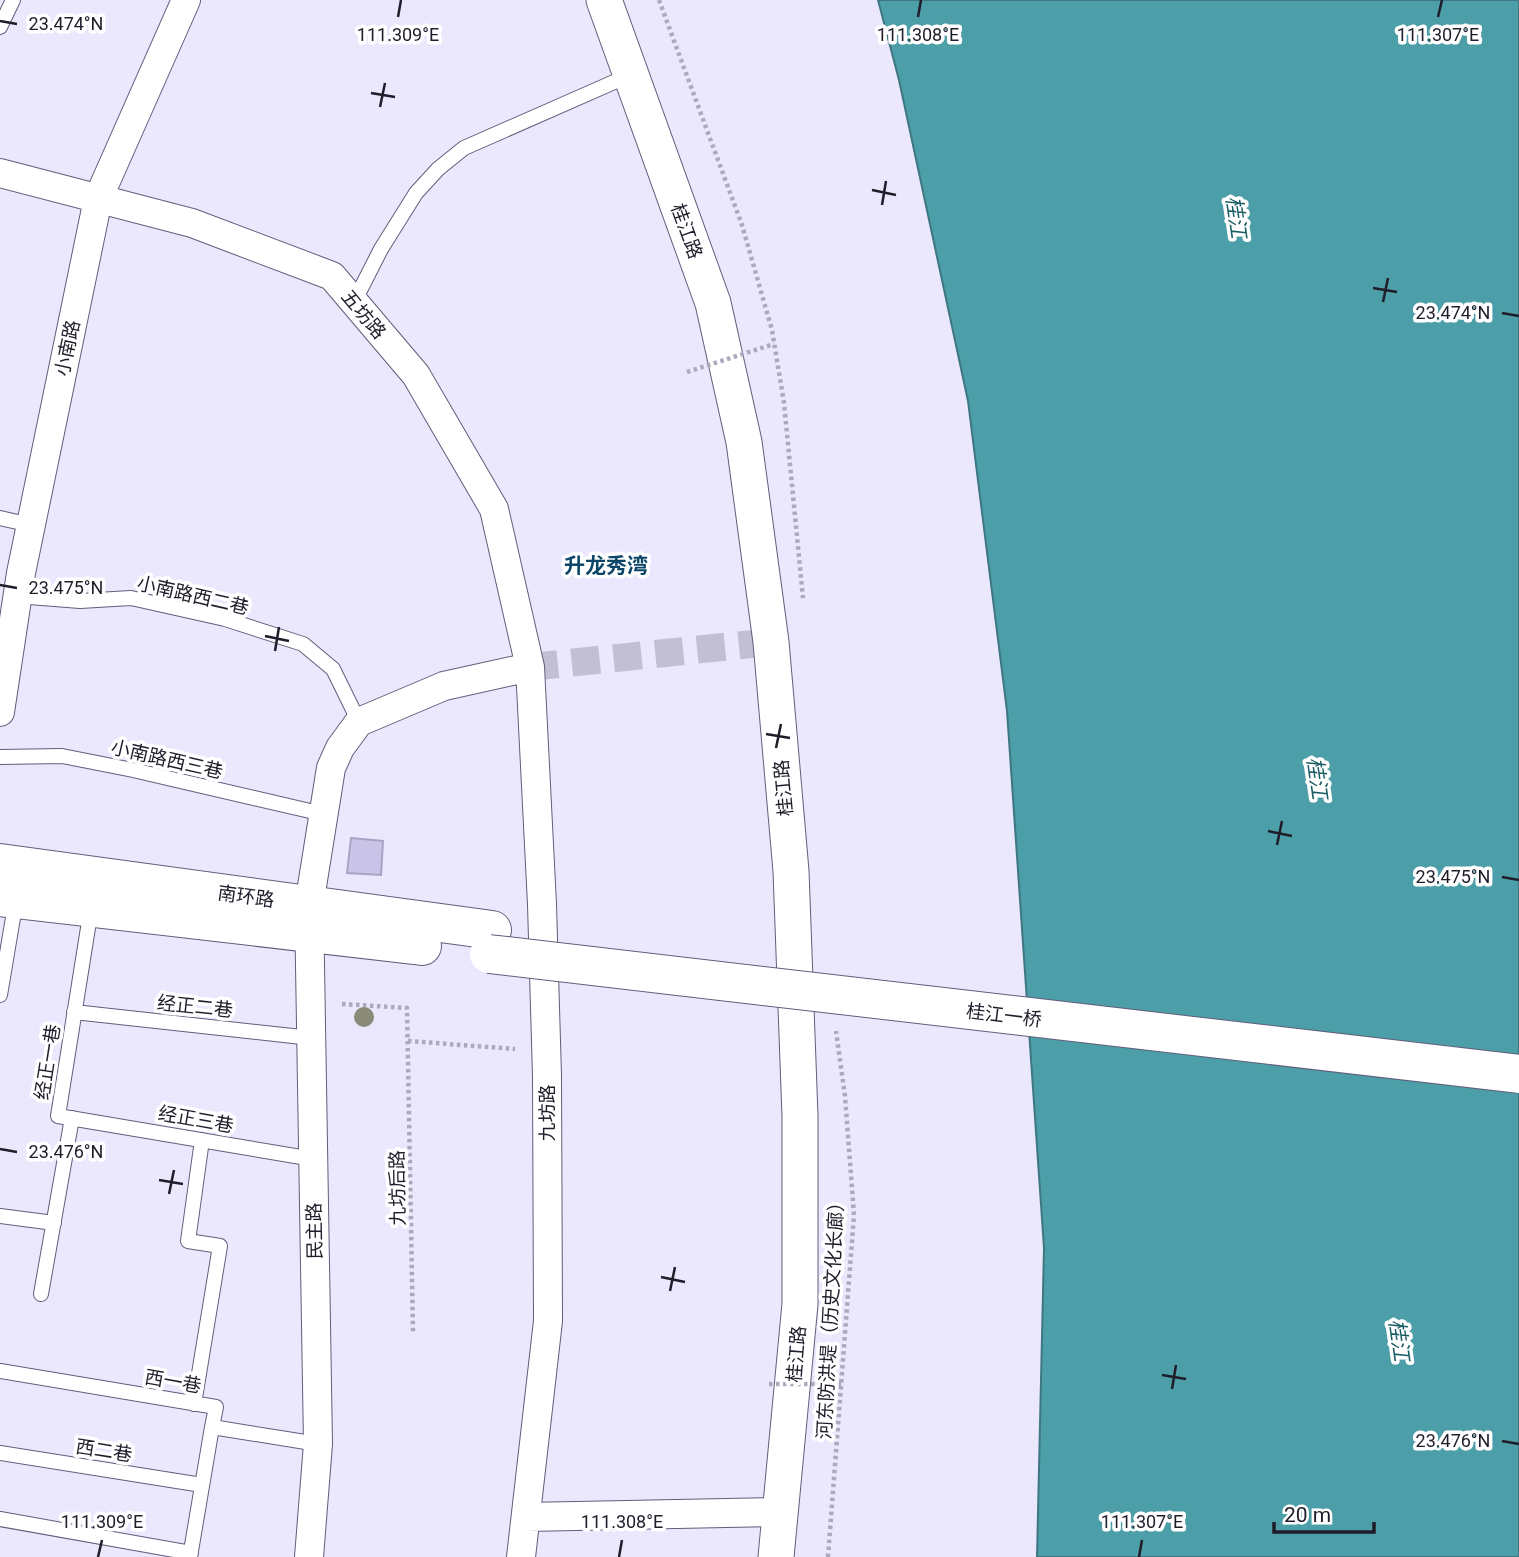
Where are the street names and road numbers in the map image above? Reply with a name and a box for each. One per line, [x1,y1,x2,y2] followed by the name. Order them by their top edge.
[666,200,707,262] street label: 桂江路
[336,285,391,344] street label: 五坊路
[50,318,85,378] street label: 小南路
[135,571,251,620] street label: 小南路西二巷
[109,735,225,784] street label: 小南路西三巷
[770,759,797,817] street label: 桂江路
[216,881,276,912] street label: 南环路
[156,991,234,1022] street label: 经正二巷
[965,999,1043,1032] street label: 桂江一桥
[30,1023,65,1101] street label: 经正一巷
[536,1084,559,1142] street label: 九坊路
[156,1102,235,1137] street label: 经正三巷
[385,1150,410,1226] street label: 九坊后路
[813,1192,848,1440] street label: 河东防洪堤（历史文化长廊）
[303,1202,326,1260] street label: 民主路
[783,1325,810,1383] street label: 桂江路
[143,1365,203,1398] street label: 西一巷
[74,1435,134,1466] street label: 西二巷

